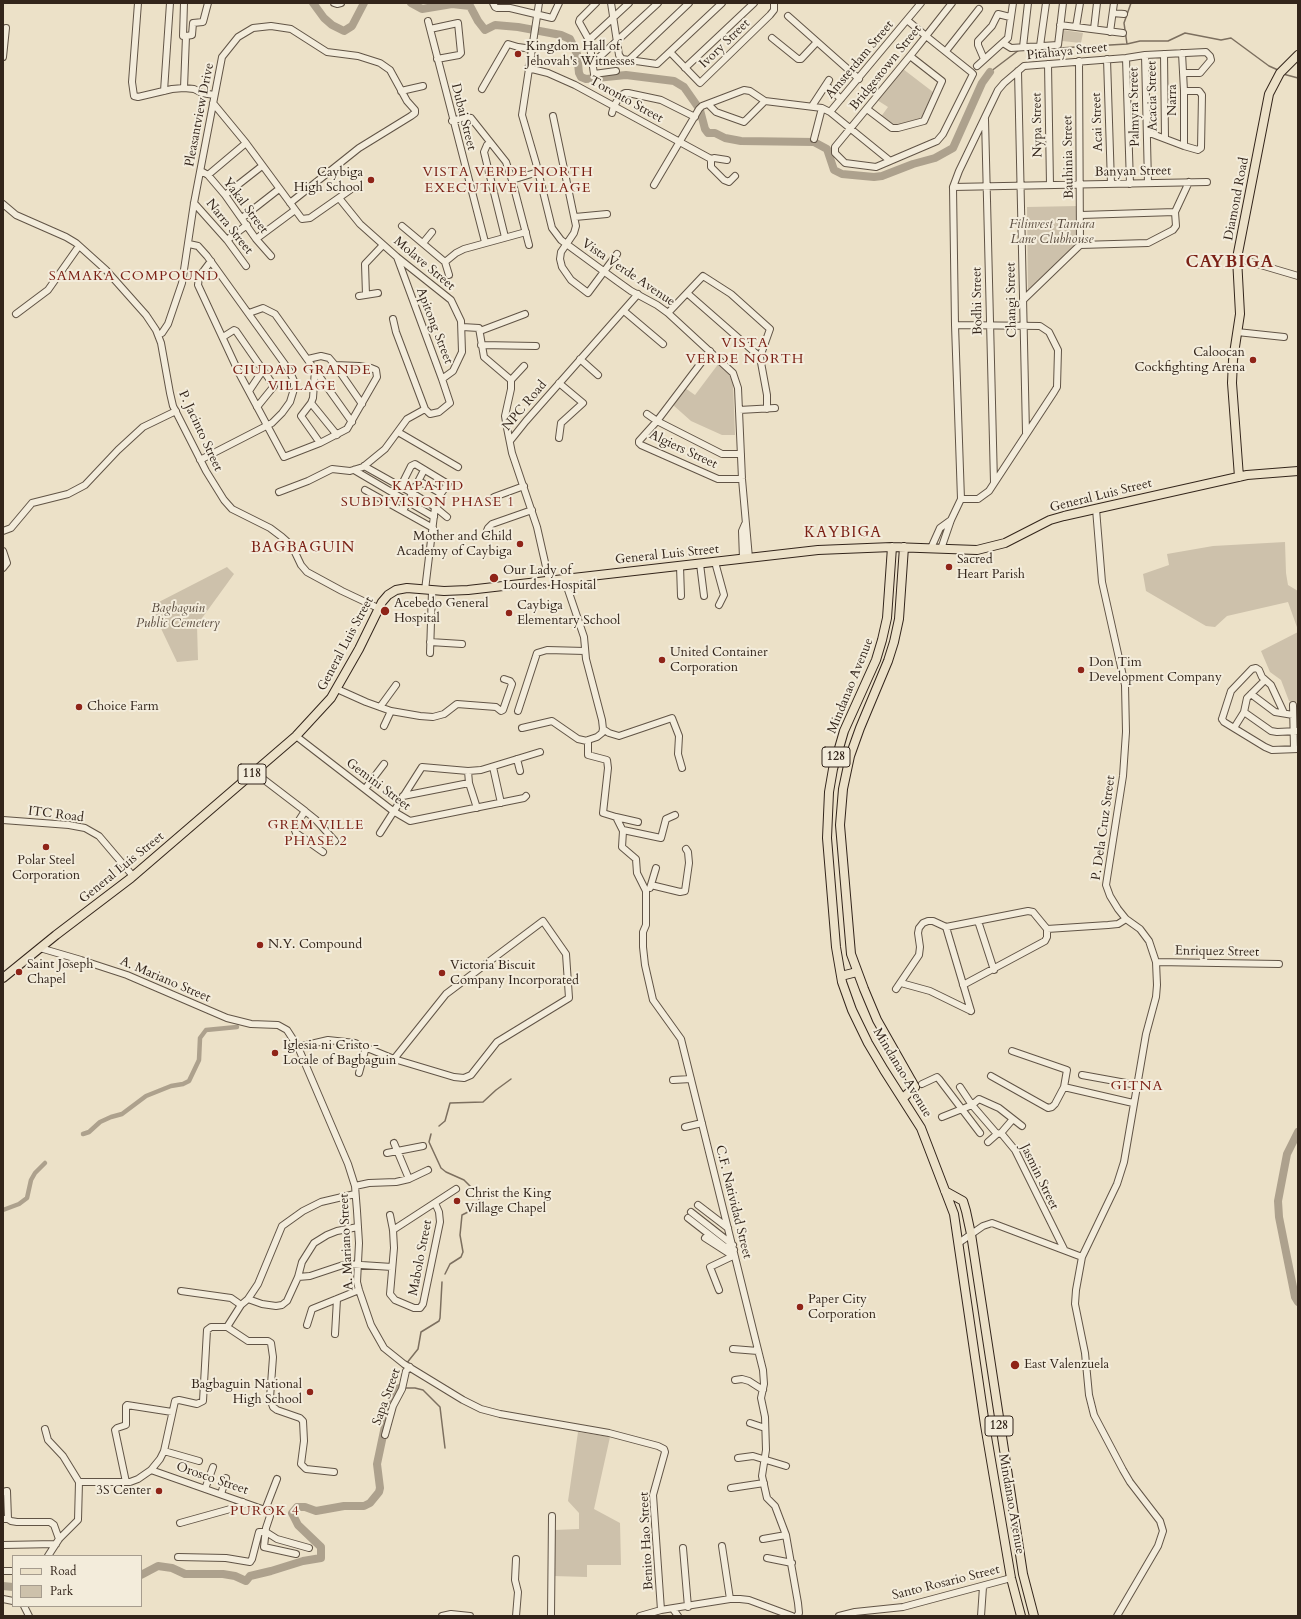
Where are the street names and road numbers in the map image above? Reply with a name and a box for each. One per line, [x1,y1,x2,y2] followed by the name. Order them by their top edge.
[696,16,754,72] street label: Ivory Street
[823,18,897,102] street label: Amsterdam Street
[847,22,925,114] street label: Bridgestown Street
[1026,40,1108,64] street label: Pitahaya Street
[1145,60,1161,132] street label: Acacia Street
[182,62,218,168] street label: Pleasantview Drive
[1127,67,1143,147] street label: Palmyra Street
[587,73,665,127] street label: Toronto Street
[447,82,479,152] street label: Dubai Street
[1165,84,1181,116] street label: Narra
[1030,92,1046,158] street label: Nypa Street
[1089,92,1107,152] street label: Acai Street
[1060,115,1078,199] street label: Bauhinia Street
[1221,156,1253,242] street label: Diamond Road
[1095,164,1171,180] street label: Banyan Street
[219,175,271,237] street label: Yakal Street
[202,196,256,258] street label: Narra Street
[390,234,458,294] street label: Molave Street
[578,236,678,310] street label: Vista Verde Avenue
[1004,262,1020,338] street label: Changi Street
[970,267,986,335] street label: Bodhi Street
[412,286,456,366] street label: Apitong Street
[499,378,551,434] street label: NPC Road
[174,388,226,474] street label: P. Jacinto Street
[647,427,719,473] street label: Algiers Street
[1048,476,1154,516] street label: General Luis Street
[614,542,720,568] street label: General Luis Street
[315,594,377,694] street label: General Luis Street
[825,636,877,736] street label: Mindanao Avenue
[822,747,850,767] road number: 128
[343,756,413,814] street label: Gemini Street
[238,764,266,784] road number: 118
[1089,775,1119,881] street label: P. Dela Cruz Street
[27,804,85,826] street label: ITC Road
[77,829,167,907] street label: General Luis Street
[1175,943,1259,961] street label: Enriquez Street
[117,954,213,1006] street label: A. Mariano Street
[869,1025,935,1121] street label: Mindanao Avenue
[1016,1142,1062,1212] street label: Jasmin Street
[711,1144,755,1260] street label: C.F. Natividad Street
[337,1193,357,1291] street label: A. Mariano Street
[406,1219,436,1297] street label: Mabolo Street
[370,1366,404,1428] street label: Sapa Street
[985,1416,1013,1436] road number: 128
[995,1453,1027,1555] street label: Mindanao Avenue
[174,1459,250,1499] street label: Orosco Street
[637,1491,657,1591] street label: Benito Hao Street
[891,1562,1001,1604] street label: Santo Rosario Street

